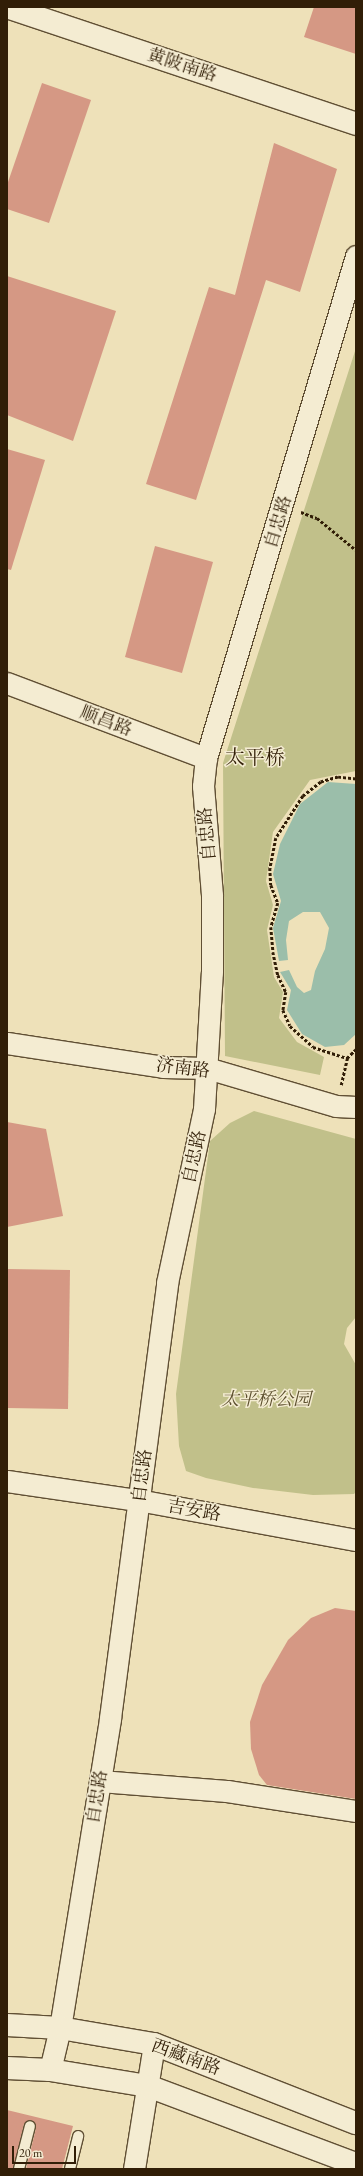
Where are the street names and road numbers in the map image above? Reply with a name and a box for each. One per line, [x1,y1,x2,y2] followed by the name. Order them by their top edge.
[144,44,220,86] street label: 黄陂南路
[260,493,296,551] street label: 自忠路
[77,701,135,741] street label: 顺昌路
[194,806,220,862] street label: 自忠路
[155,1054,211,1082] street label: 济南路
[178,1128,210,1186] street label: 自忠路
[128,1448,156,1504] street label: 自忠路
[166,1495,222,1525] street label: 吉安路
[82,1769,112,1825] street label: 自忠路
[148,2035,224,2079] street label: 西藏南路

